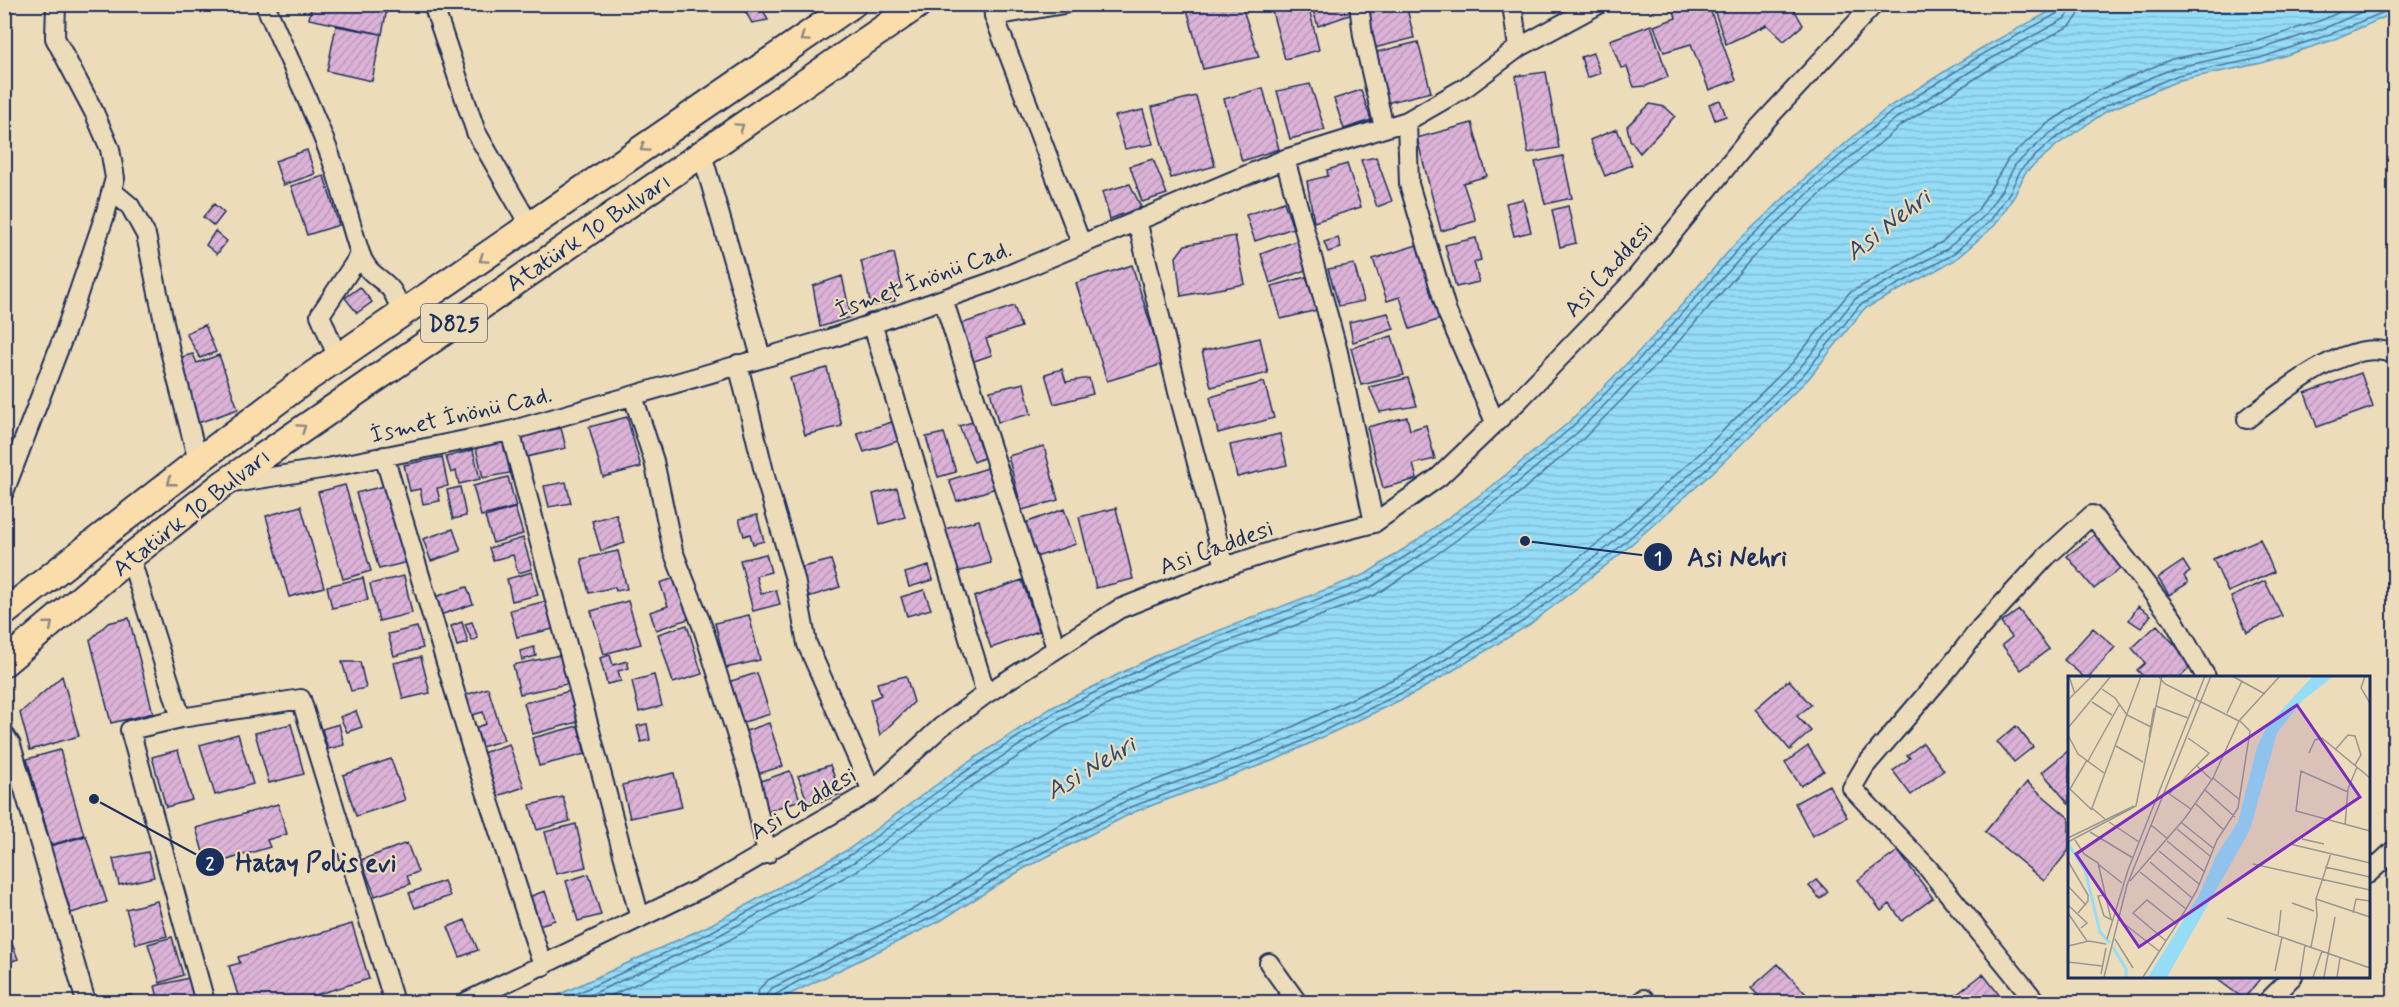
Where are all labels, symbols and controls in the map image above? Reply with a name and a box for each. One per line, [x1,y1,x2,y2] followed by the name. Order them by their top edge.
[800,31,811,42] one-way arrow
[733,123,744,134] one-way arrow
[640,141,651,152] one-way arrow
[501,167,677,300] street label: Atatürk 10 Bulvarı
[1839,180,1940,270] water label: Asi Nehri
[1558,215,1660,325] street label: Asi Caddesi
[831,234,1016,327] street label: İsmet İnönü Cad.
[479,252,490,263] one-way arrow
[421,304,487,342] road number: D825
[367,379,555,451] street label: İsmet İnönü Cad.
[296,424,307,435] one-way arrow
[107,442,277,585] street label: Atatürk 10 Bulvarı
[167,474,178,485] one-way arrow
[1155,513,1278,583] street label: Asi Caddesi
[1643,535,1801,579] callout: Asi Nehri
[1687,542,1787,576] text: Asi Nehri
[1654,547,1662,571] text: 1
[42,621,53,632] one-way arrow
[2068,676,2369,977] inset map
[1040,727,1144,809] water label: Asi Nehri
[745,760,863,848] street label: Asi Caddesi
[195,840,407,884] callout: Hatay Polis evi
[236,847,397,881] text: Hatay Polis evi
[206,852,215,876] text: 2

